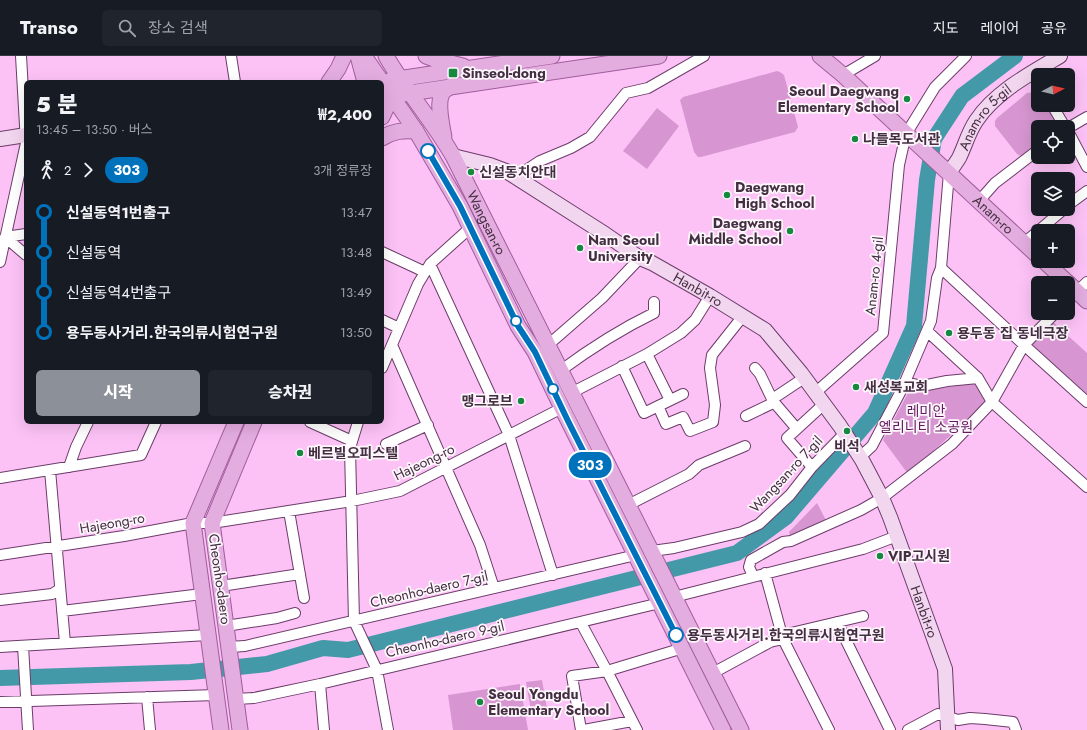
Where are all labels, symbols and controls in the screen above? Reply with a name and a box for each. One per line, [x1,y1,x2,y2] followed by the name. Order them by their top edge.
[102,10,382,46] search box
[20,14,78,41] text: Transo
[116,17,138,39] icon: search
[148,17,208,39] text: 장소 검색
[933,18,959,38] text: 지도
[981,18,1019,38] text: 레이어
[1041,18,1067,38] text: 공유
[462,63,546,83] place label: Sinseol-dong
[447,67,459,79] marker: Sinseol-dong
[1031,68,1075,112] north arrow
[1031,68,1075,320] map controls
[953,79,1016,153] street label: Anam-ro 5-gil
[778,81,899,117] place label: Seoul Daegwang Elementary School
[36,88,78,120] text: 5 분
[902,94,912,104] marker: Seoul Daegwang Elementary School
[318,104,372,126] text: ₩2,400
[36,120,153,139] text: 13:45 – 13:50 · 버스
[1031,120,1075,164] button: locate
[863,129,940,149] place label: 나들목도서관
[850,134,860,144] marker: 나들목도서관
[420,143,436,159] unlabelled marker
[36,159,58,181] icon: walk
[77,159,99,181] icon: forward
[113,160,140,180] text: 303
[64,161,71,180] text: 2
[313,161,372,180] text: 3개 정류장
[479,162,556,182] place label: 신설동치안대
[466,167,476,177] marker: 신설동치안대
[1031,172,1075,216] button: layers
[735,177,815,213] place label: Daegwang High School
[462,187,511,259] street label: Wangsan-ro
[722,190,732,200] marker: Daegwang High School
[968,190,1019,239] street label: Anam-ro
[66,202,170,224] text: 신설동역1번출구
[341,203,372,222] text: 13:47
[688,213,782,249] place label: Daegwang Middle School
[1031,224,1075,268] button: +
[785,226,795,236] marker: Daegwang Middle School
[588,230,659,266] place label: Nam Seoul University
[860,235,888,317] street label: Anam-ro 4-gil
[66,242,121,264] text: 신설동역
[340,243,372,262] text: 13:48
[575,243,585,253] marker: Nam Seoul University
[670,267,727,312] street label: Hanbit-ro
[1031,276,1075,320] button: −
[66,282,171,304] text: 신설동역4번출구
[340,283,372,302] text: 13:49
[510,315,522,327] unlabelled marker
[66,322,278,344] text: 용두동사거리.한국의류시험연구원
[340,323,372,342] text: 13:50
[957,323,1069,343] place label: 용두동 집 동네극장
[944,328,954,338] marker: 용두동 집 동네극장
[36,370,200,416] button: 시작
[208,370,372,416] button: 승차권
[864,377,928,397] place label: 새성복교회
[851,382,861,392] marker: 새성복교회
[547,383,559,395] unlabelled marker
[461,391,513,411] place label: 맹그로브
[516,396,526,406] marker: 맹그로브
[879,401,973,437] park label: 레미안 엘리니티 소공원
[842,426,852,436] marker: 비석
[745,431,827,517] street label: Wangsan-ro 7-gil
[834,436,860,456] place label: 비석
[390,438,458,485] street label: Hajeong-ro
[308,443,398,463] place label: 베르빌오피스텔
[295,448,305,458] marker: 베르빌오피스텔
[567,452,613,478] line badge: 303
[577,455,603,475] text: 303
[78,507,146,539] street label: Hajeong-ro
[204,532,236,626] street label: Cheonho-daero
[887,546,950,566] place label: VIP고시원
[875,551,885,561] marker: VIP고시원
[368,566,490,612] street label: Cheonho-daero 7-gil
[906,583,943,641] street label: Hanbit-ro
[384,616,506,662] street label: Cheonho-daero 9-gil
[687,625,885,645] place label: 용두동사거리.한국의류시험연구원
[668,627,684,643] marker: 용두동사거리.한국의류시험연구원
[488,684,609,720] place label: Seoul Yongdu Elementary School
[475,697,485,707] marker: Seoul Yongdu Elementary School

